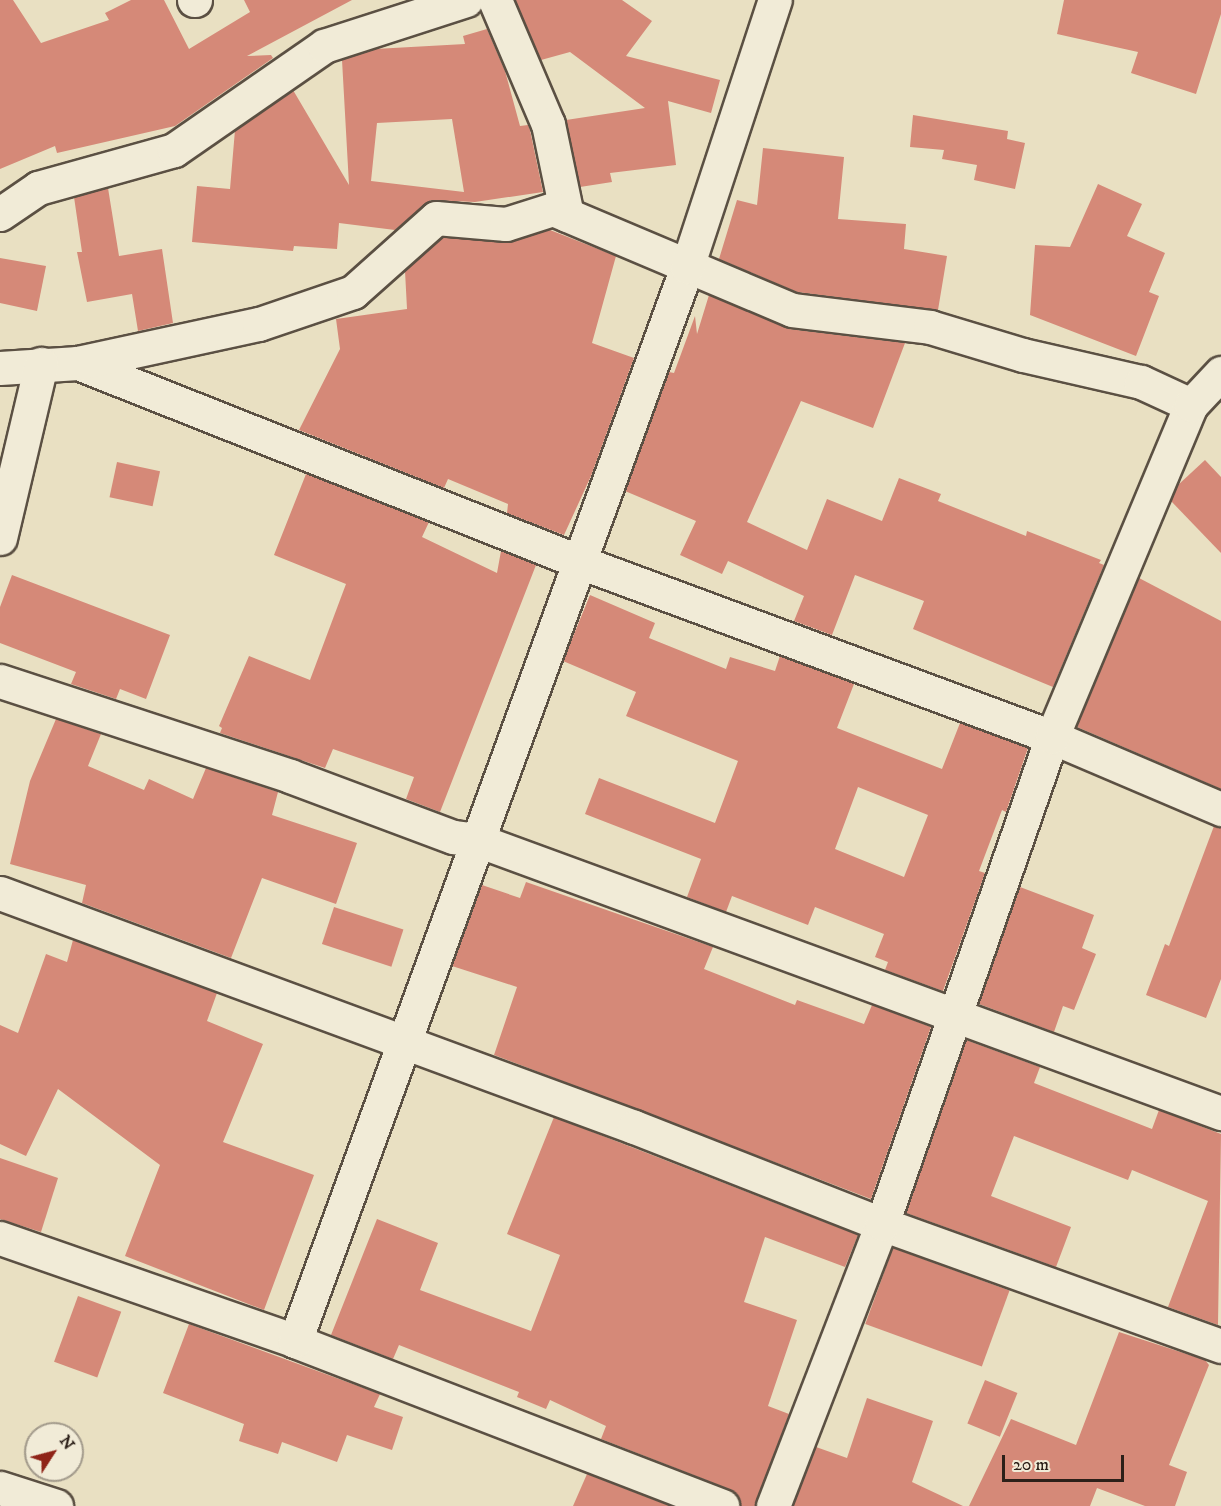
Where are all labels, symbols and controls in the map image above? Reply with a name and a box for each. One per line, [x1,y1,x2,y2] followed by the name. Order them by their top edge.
[24,1422,84,1482] north arrow
[55,1431,79,1454] text: N
[1005,1443,1126,1481] scale bar
[1013,1454,1049,1476] text: 20 m

